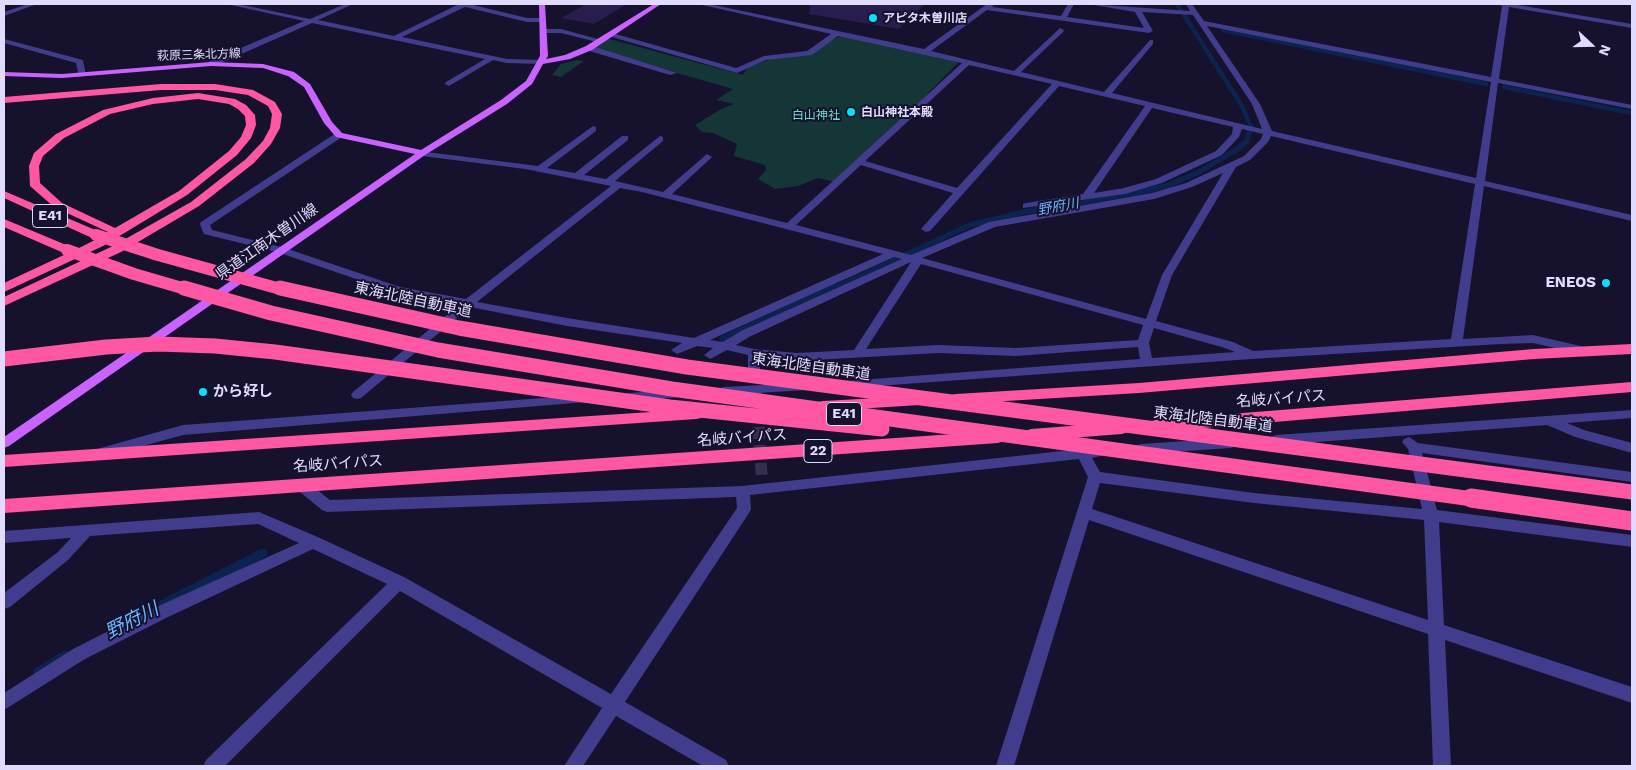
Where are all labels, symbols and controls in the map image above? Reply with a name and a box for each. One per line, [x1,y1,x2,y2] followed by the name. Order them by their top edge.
[883,11,967,25] place label: アピタ木曽川店
[867,12,879,24] marker: アピタ木曽川店
[1566,20,1616,70] north arrow
[1596,43,1614,58] text: N
[157,46,241,64] street label: 萩原三条北方線
[861,105,933,119] place label: 白山神社本殿
[845,106,857,118] marker: 白山神社本殿
[792,108,840,122] park label: 白山神社
[1036,195,1080,219] water label: 野府川
[213,200,321,284] street label: 県道江南木曽川線
[32,205,68,228] road number: E41
[1545,274,1596,292] place label: ENEOS
[1600,277,1612,289] marker: ENEOS
[352,279,474,321] street label: 東海北陸自動車道
[750,350,872,384] street label: 東海北陸自動車道
[213,383,273,401] place label: から好し
[197,386,209,398] marker: から好し
[1235,387,1327,411] street label: 名岐バイパス
[826,402,862,426] road number: E41
[1152,404,1274,436] street label: 東海北陸自動車道
[696,426,788,450] street label: 名岐バイパス
[804,440,832,462] road number: 22
[292,452,384,476] street label: 名岐バイパス
[101,598,163,644] water label: 野府川

